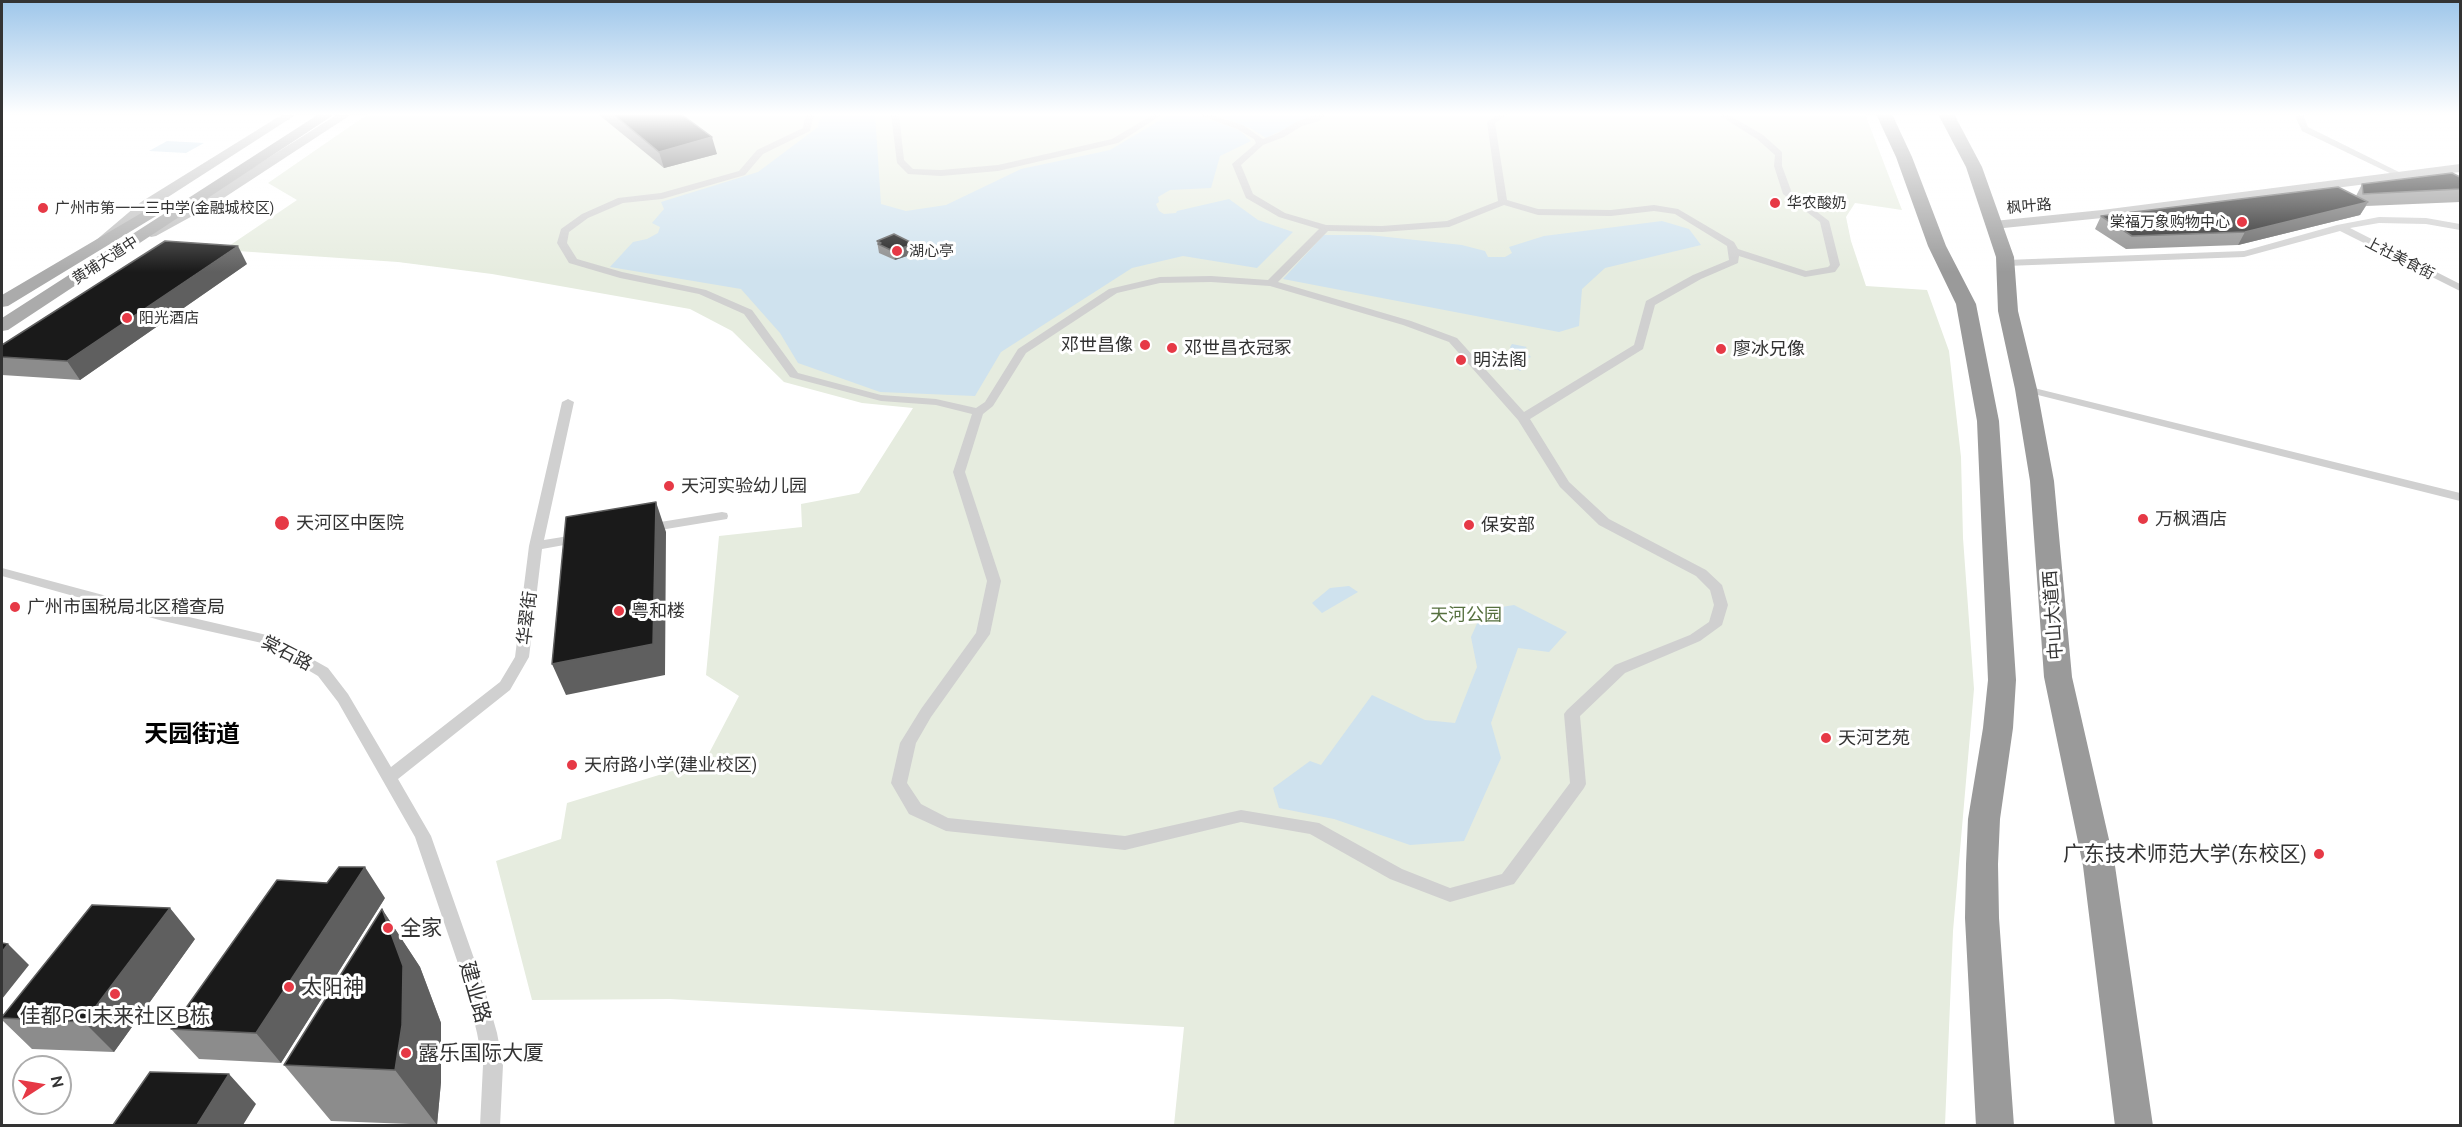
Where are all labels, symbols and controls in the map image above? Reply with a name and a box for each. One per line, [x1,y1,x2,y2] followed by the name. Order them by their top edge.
[1787,194,1847,212] place label: 华农酸奶
[2006,195,2052,217] street label: 枫叶路
[1768,196,1782,210] marker: 华农酸奶
[55,199,274,217] place label: 广州市第一一三中学(金融城校区)
[36,201,50,215] marker: 广州市第一一三中学(金融城校区)
[2110,213,2230,231] place label: 棠福万象购物中心
[2235,215,2249,229] marker: 棠福万象购物中心
[69,232,141,288] street label: 黄埔大道中
[2363,233,2437,283] street label: 上社美食街
[909,242,954,260] place label: 湖心亭
[890,244,904,258] marker: 湖心亭
[139,309,199,327] place label: 阳光酒店
[120,311,134,325] marker: 阳光酒店
[1061,334,1133,356] place label: 邓世昌像
[1184,337,1292,359] place label: 邓世昌衣冠冢
[1138,338,1152,352] marker: 邓世昌像
[1733,338,1805,360] place label: 廖冰兄像
[1165,341,1179,355] marker: 邓世昌衣冠冢
[1714,342,1728,356] marker: 廖冰兄像
[1473,349,1527,371] place label: 明法阁
[1454,353,1468,367] marker: 明法阁
[681,475,807,497] place label: 天河实验幼儿园
[662,479,676,493] marker: 天河实验幼儿园
[2155,508,2227,530] place label: 万枫酒店
[296,512,404,534] place label: 天河区中医院
[2136,512,2150,526] marker: 万枫酒店
[273,514,291,532] marker: 天河区中医院
[1481,514,1535,536] place label: 保安部
[1462,518,1476,532] marker: 保安部
[2039,569,2067,661] street label: 中山大道西
[513,590,541,646] street label: 华翠街
[27,596,225,618] place label: 广州市国税局北区稽查局
[8,600,22,614] marker: 广州市国税局北区稽查局
[631,600,685,622] place label: 粤和楼
[612,604,626,618] marker: 粤和楼
[1430,604,1502,626] park label: 天河公园
[258,631,316,675] street label: 棠石路
[144,720,240,748] district label: 天园街道
[1838,727,1910,749] place label: 天河艺苑
[1819,731,1833,745] marker: 天河艺苑
[584,754,757,776] place label: 天府路小学(建业校区)
[565,758,579,772] marker: 天府路小学(建业校区)
[2063,841,2307,867] place label: 广东技术师范大学(东校区)
[2312,847,2326,861] marker: 广东技术师范大学(东校区)
[400,915,442,941] place label: 全家
[381,921,395,935] marker: 全家
[454,958,496,1026] street label: 建业路
[301,974,364,1000] place label: 太阳神
[282,980,296,994] marker: 太阳神
[108,987,122,1001] marker: 佳都PCI未来社区B栋
[19,1003,211,1029] place label: 佳都PCI未来社区B栋
[418,1040,544,1066] place label: 露乐国际大厦
[399,1046,413,1060] marker: 露乐国际大厦
[12,1055,72,1115] north arrow
[48,1074,68,1089] text: N

